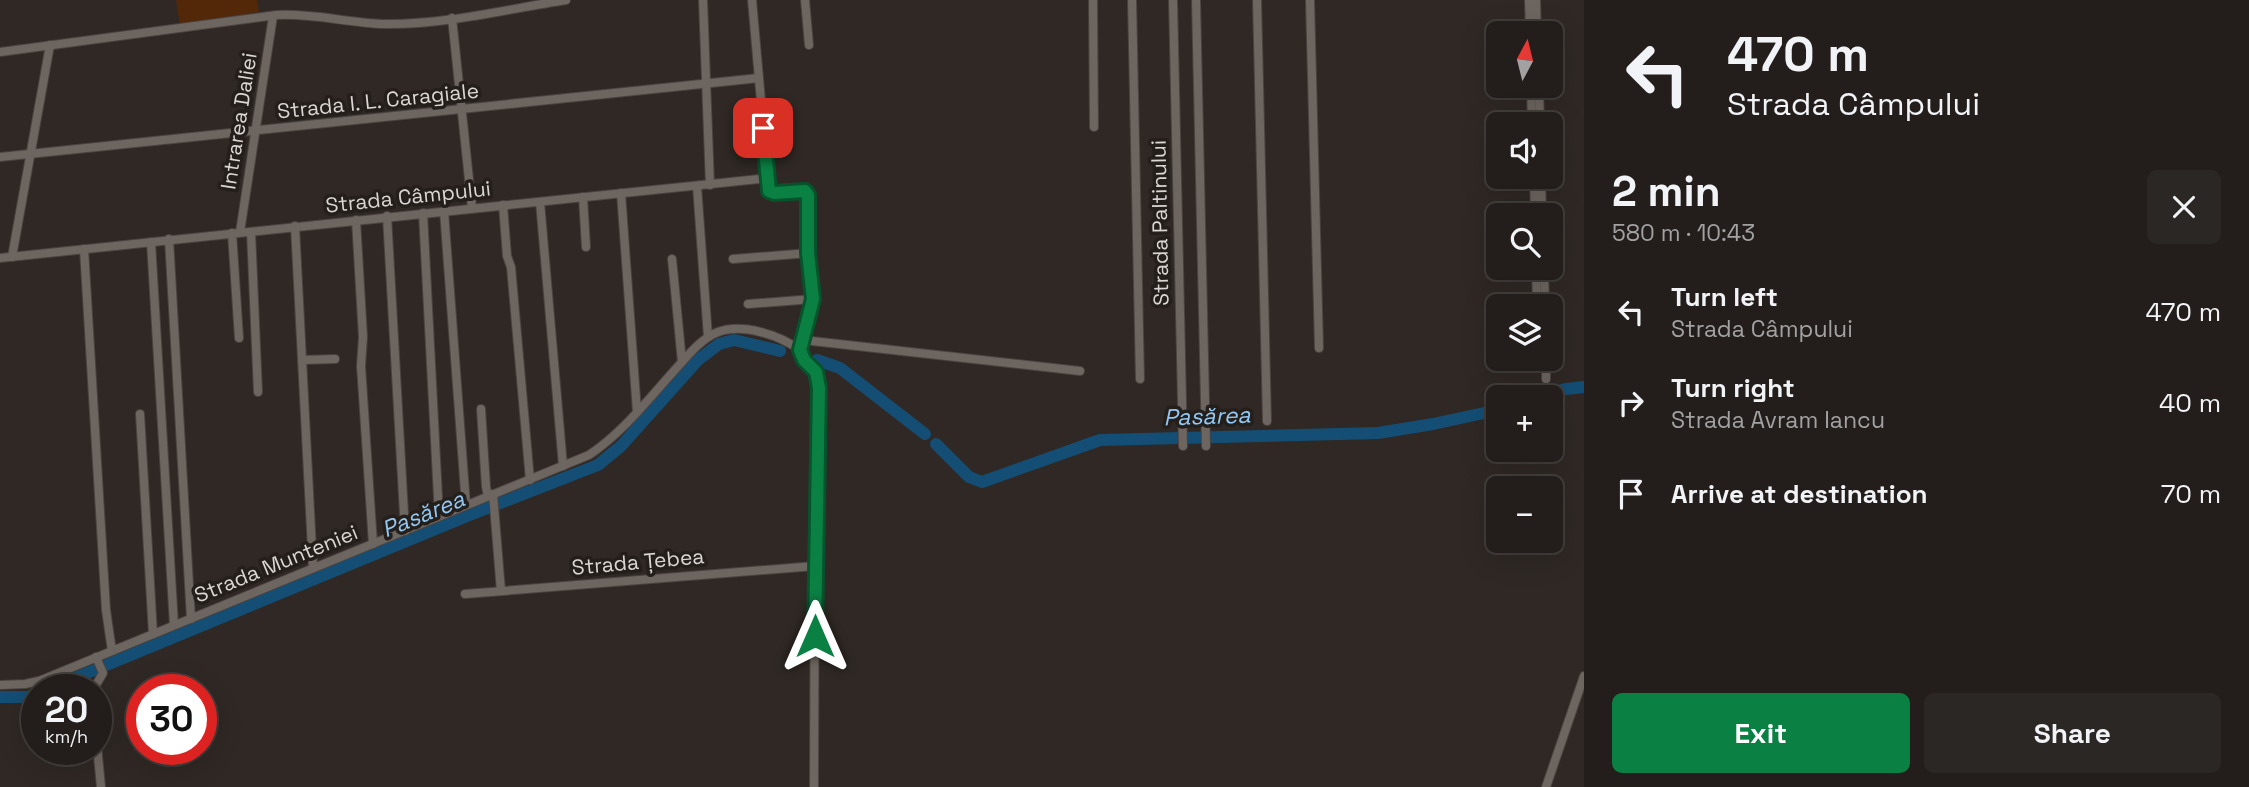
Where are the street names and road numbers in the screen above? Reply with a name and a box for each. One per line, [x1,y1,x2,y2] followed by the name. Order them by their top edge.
[214,51,263,191] street label: Intrarea Daliei
[276,76,480,125] street label: Strada I. L. Caragiale
[1145,140,1174,306] street label: Strada Paltinului
[324,174,492,219] street label: Strada Câmpului
[190,518,361,609] street label: Strada Munteniei
[571,542,705,581] street label: Strada Țebea

